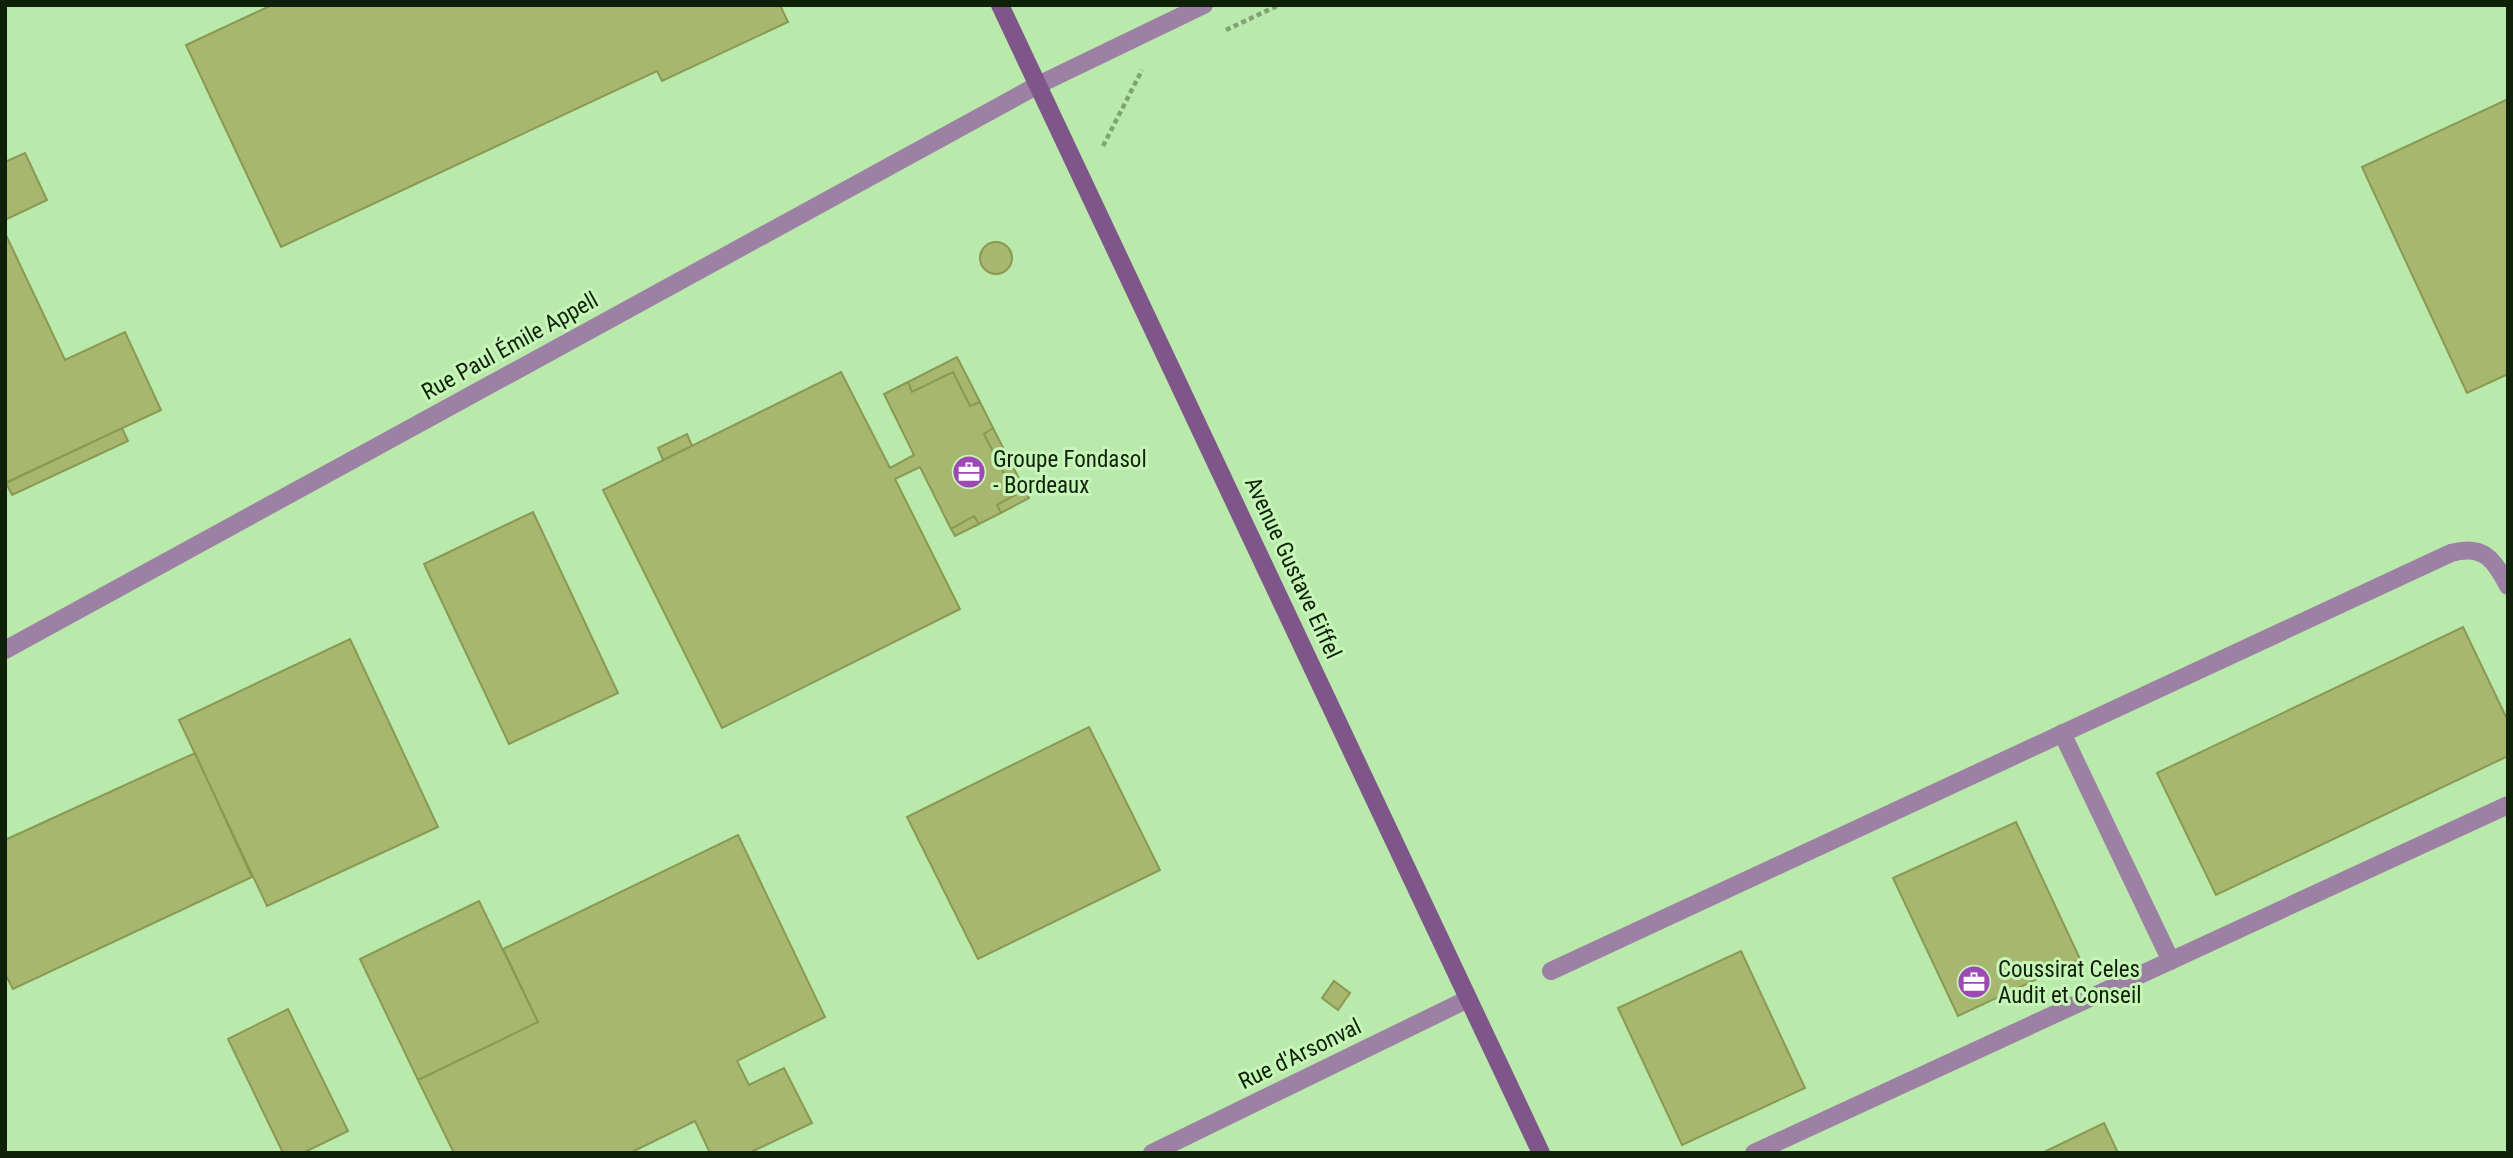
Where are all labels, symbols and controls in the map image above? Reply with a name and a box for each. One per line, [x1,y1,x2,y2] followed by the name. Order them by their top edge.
[417,285,603,406] street label: Rue Paul Émile Appell
[993,446,1147,499] place label: Groupe Fondasol - Bordeaux
[950,453,988,491] office icon: Groupe Fondasol - Bordeaux
[1239,473,1347,663] street label: Avenue Gustave Eiffel
[1998,956,2141,1009] place label: Coussirat Celes Audit et Conseil
[1955,963,1993,1001] office icon: Coussirat Celes Audit et Conseil
[1234,1013,1366,1095] street label: Rue d'Arsonval

